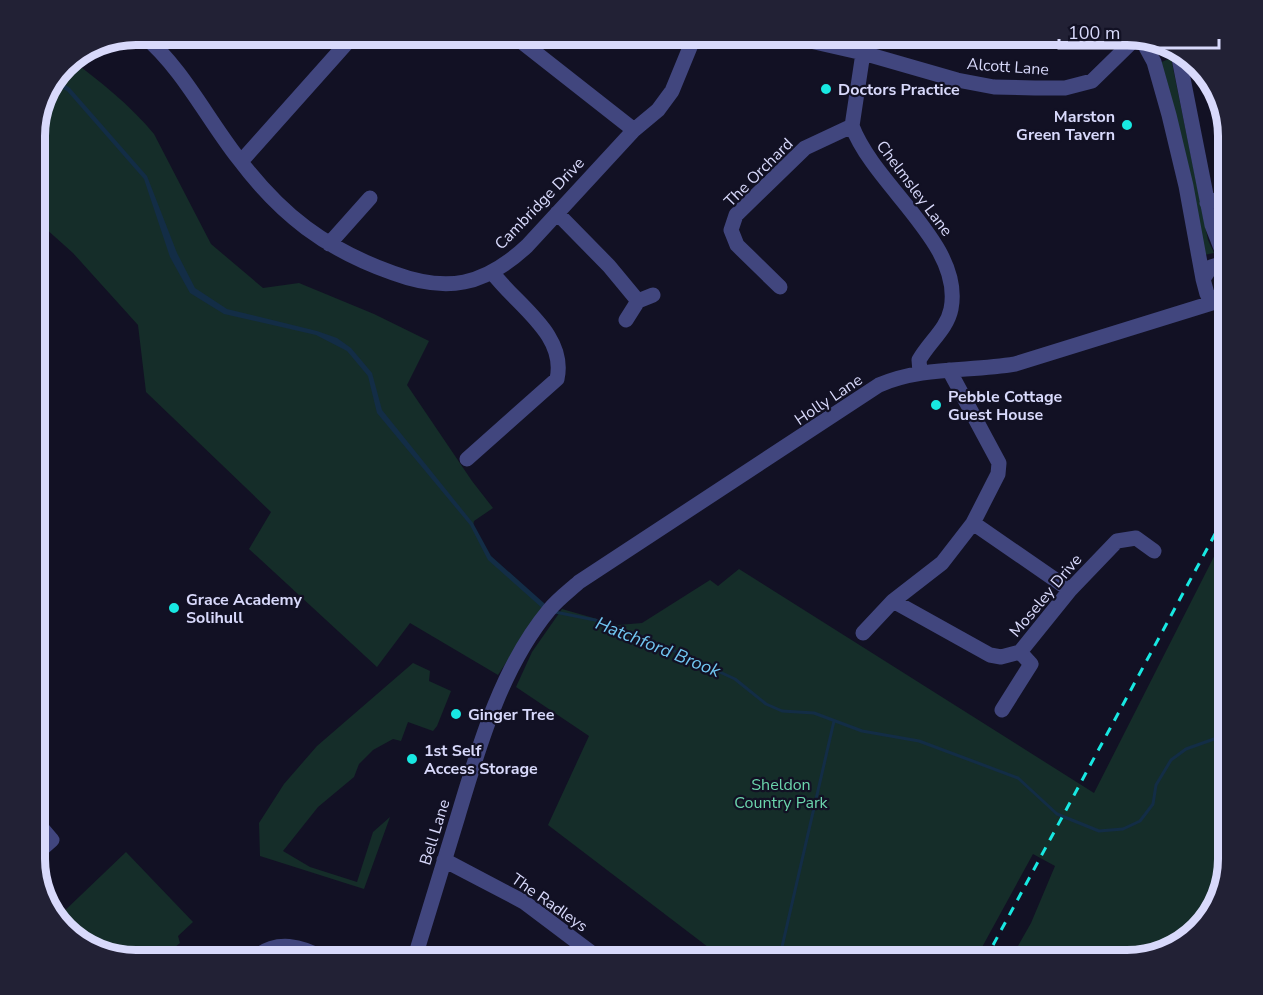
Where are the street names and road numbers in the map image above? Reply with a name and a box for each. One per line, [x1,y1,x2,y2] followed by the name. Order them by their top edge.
[966,53,1050,81] street label: Alcott Lane
[719,133,798,212] street label: The Orchard
[871,136,957,241] street label: Chelmsley Lane
[490,153,590,255] street label: Cambridge Drive
[790,369,867,431] street label: Holly Lane
[1005,549,1087,642] street label: Moseley Drive
[415,797,455,868] street label: Bell Lane
[507,868,592,937] street label: The Radleys

